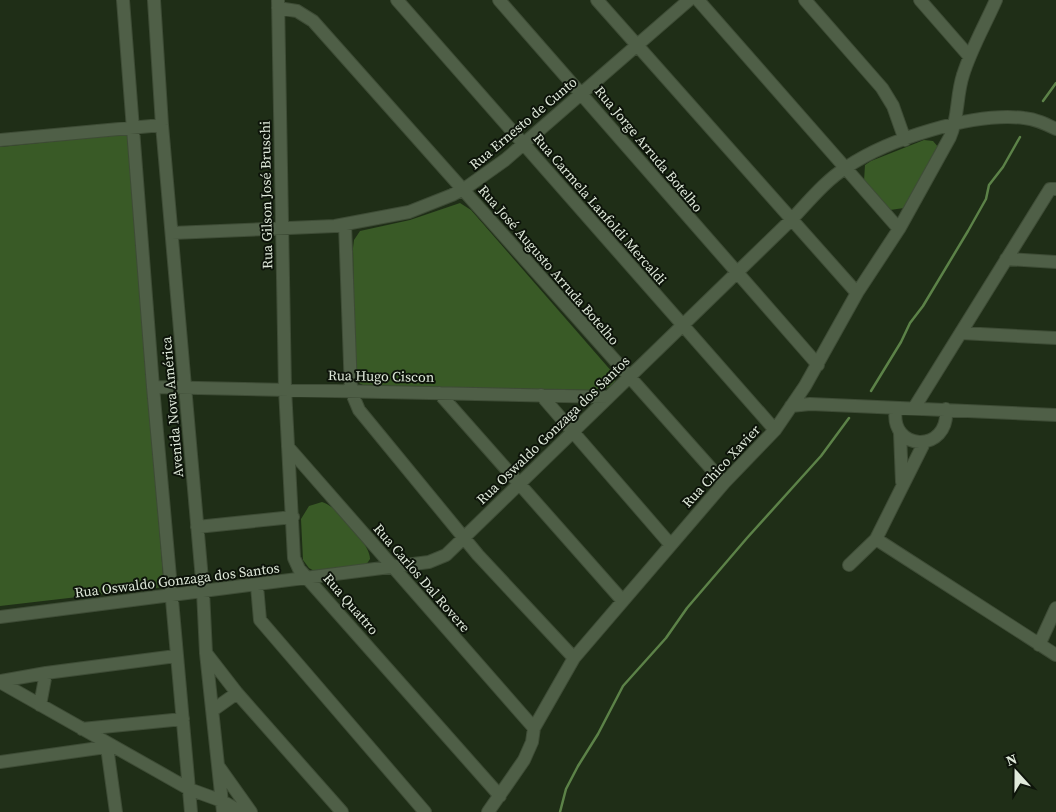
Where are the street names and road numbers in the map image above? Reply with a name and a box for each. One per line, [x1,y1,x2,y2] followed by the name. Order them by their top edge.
[465,72,581,174] street label: Rua Ernesto de Cunto
[590,82,708,217] street label: Rua Jorge Arruda Botelho
[255,121,277,269] street label: Rua Gilson José Bruschi
[529,129,671,289] street label: Rua Carmela Lanfoldi Mercaldi
[474,181,624,350] street label: Rua José Augusto Arruda Botelho
[156,335,188,478] street label: Avenida Nova América
[472,351,634,509] street label: Rua Oswaldo Gonzaga dos Santos
[328,365,435,387] street label: Rua Hugo Ciscon
[677,420,765,512] street label: Rua Chico Xavier
[369,519,475,637] street label: Rua Carlos Dal Rovere
[73,557,281,603] street label: Rua Oswaldo Gonzaga dos Santos
[319,569,383,639] street label: Rua Quattro

